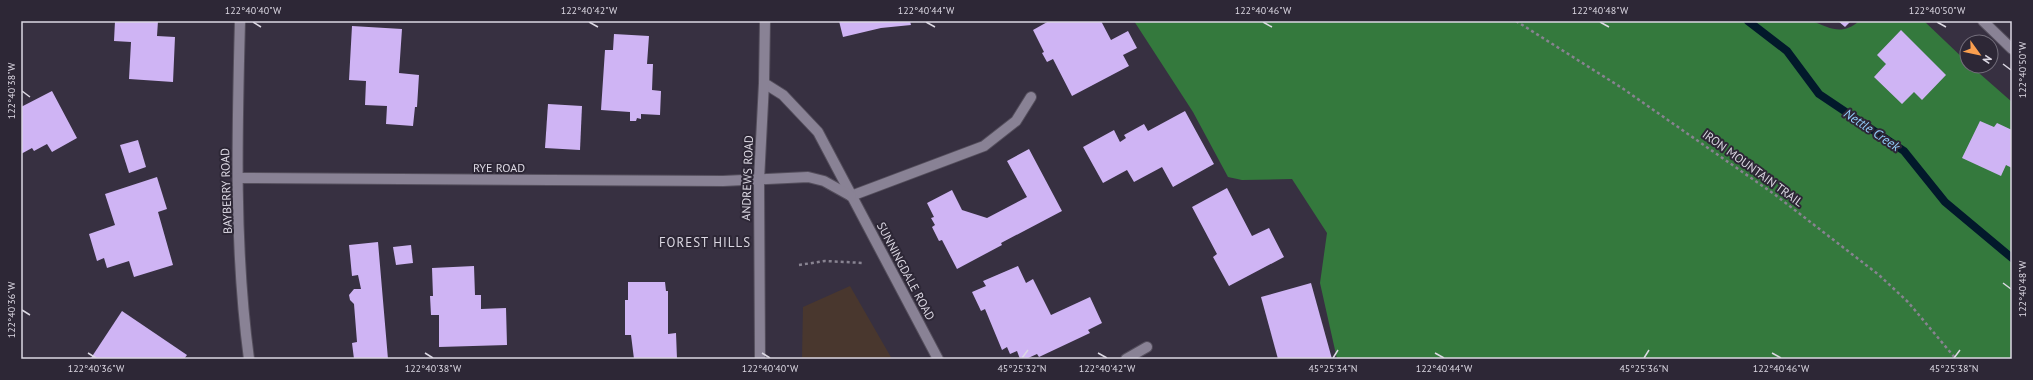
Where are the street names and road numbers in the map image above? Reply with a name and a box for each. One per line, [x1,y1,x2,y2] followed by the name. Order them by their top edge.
[1700,126,1806,210] street label: IRON MOUNTAIN TRAIL
[738,135,756,221] street label: ANDREWS ROAD
[217,148,235,234] street label: BAYBERRY ROAD
[473,160,525,175] street label: RYE ROAD
[874,219,938,323] street label: SUNNINGDALE ROAD

